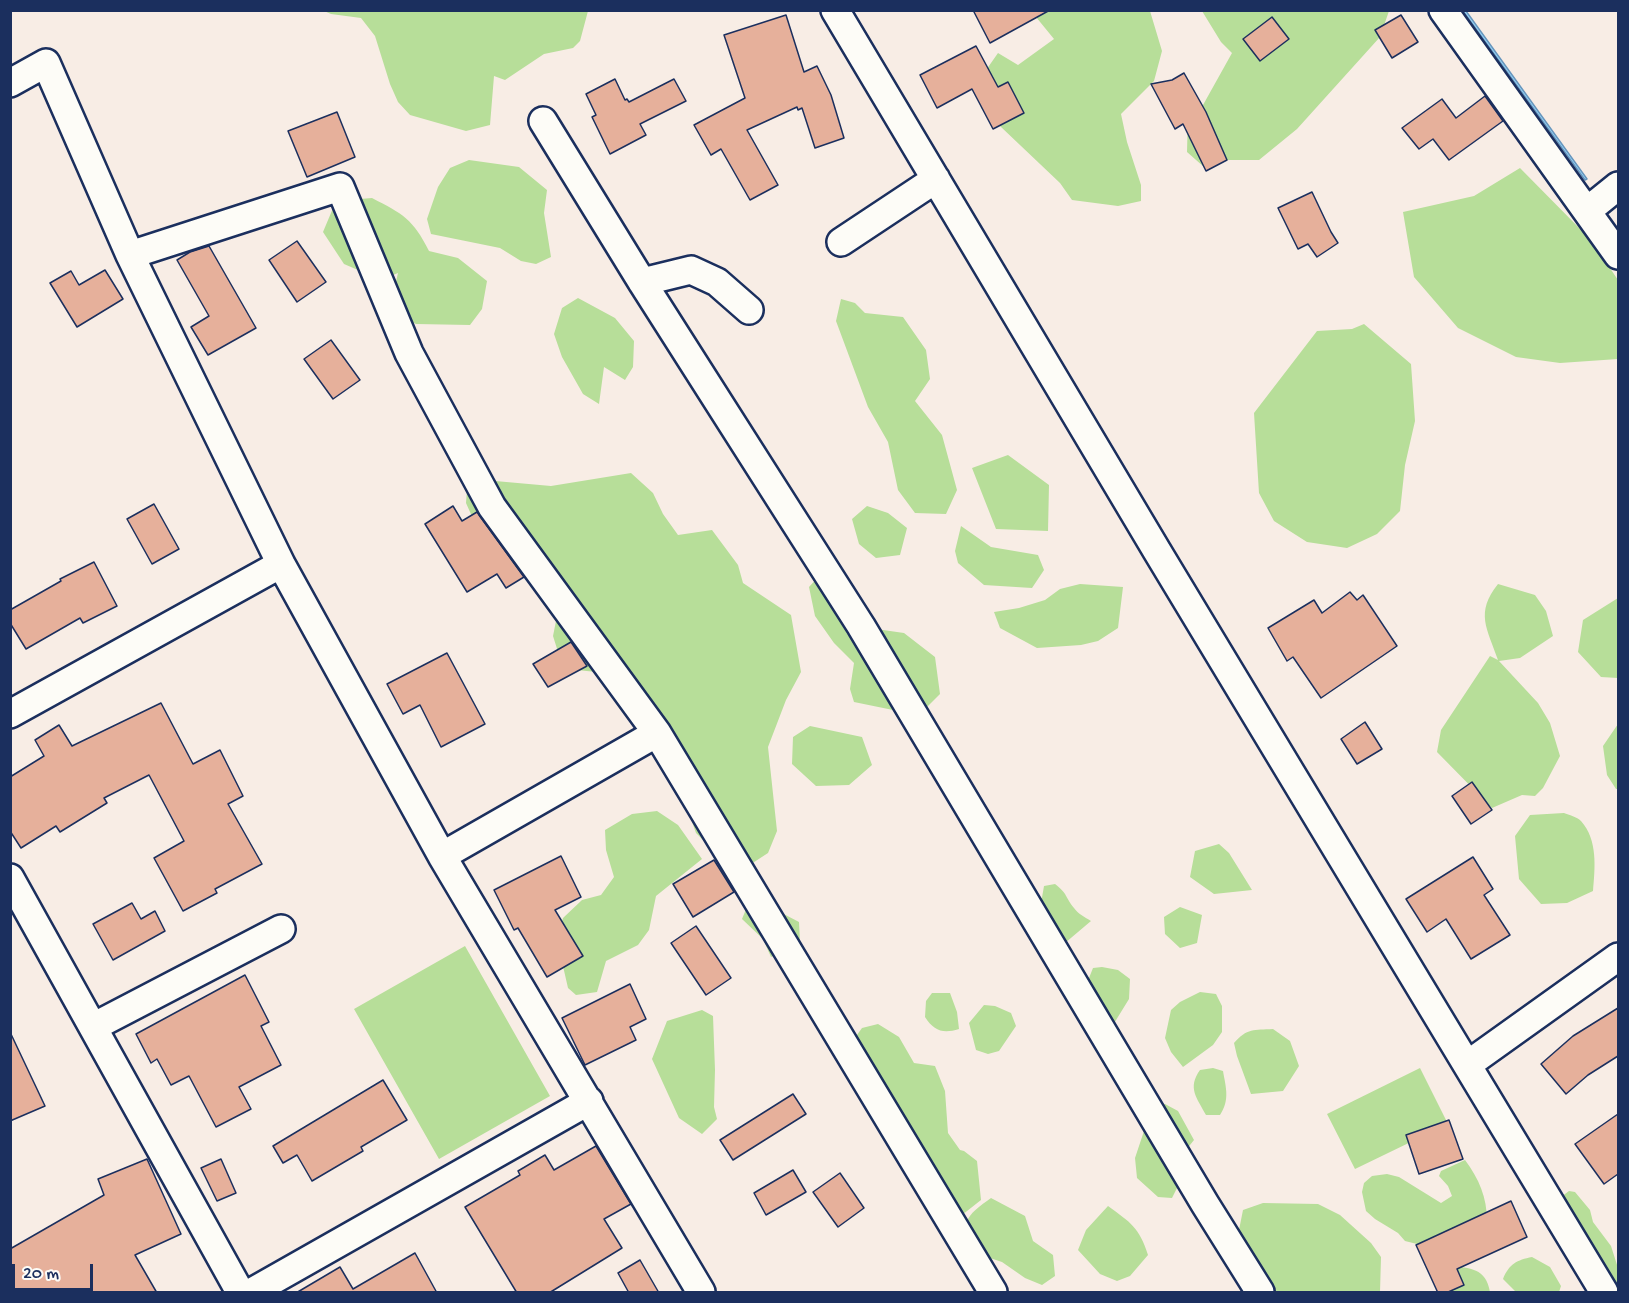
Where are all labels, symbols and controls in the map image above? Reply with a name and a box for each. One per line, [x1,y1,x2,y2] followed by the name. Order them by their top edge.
[15,1252,96,1290] scale bar
[23,1264,59,1285] text: 20 m

